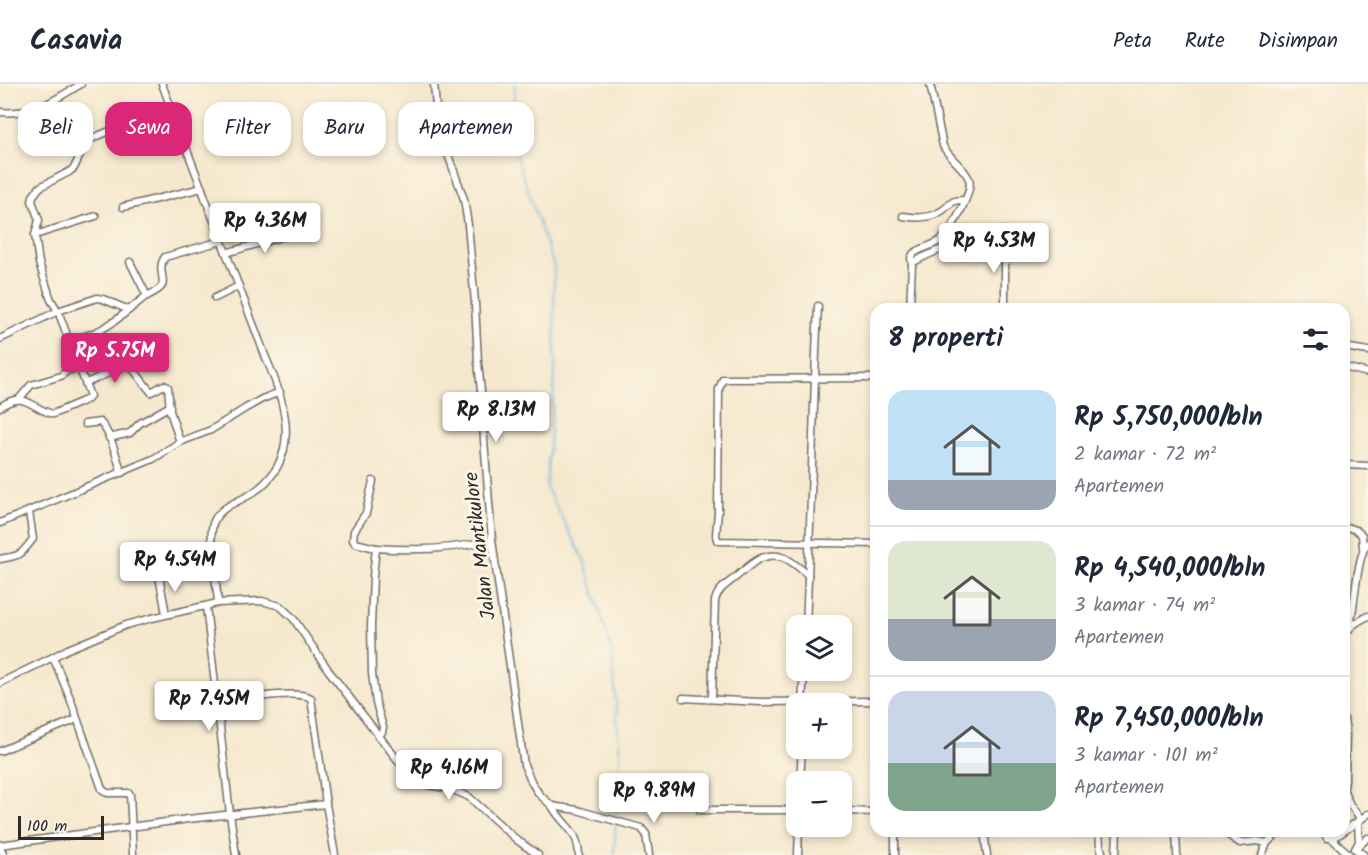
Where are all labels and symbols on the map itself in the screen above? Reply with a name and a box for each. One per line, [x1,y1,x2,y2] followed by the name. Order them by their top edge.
[203,203,327,254] pin: Rp 4.36M
[932,223,1056,274] pin: Rp 4.53M
[53,333,177,384] pin: Rp 5.75M
[434,392,558,443] pin: Rp 8.13M
[456,470,506,621] street label: Jalan Mantikulore
[113,542,237,593] pin: Rp 4.54M
[147,681,271,732] pin: Rp 7.45M
[387,750,511,801] pin: Rp 4.16M
[592,773,716,824] pin: Rp 9.89M
[18,813,104,840] scale bar

